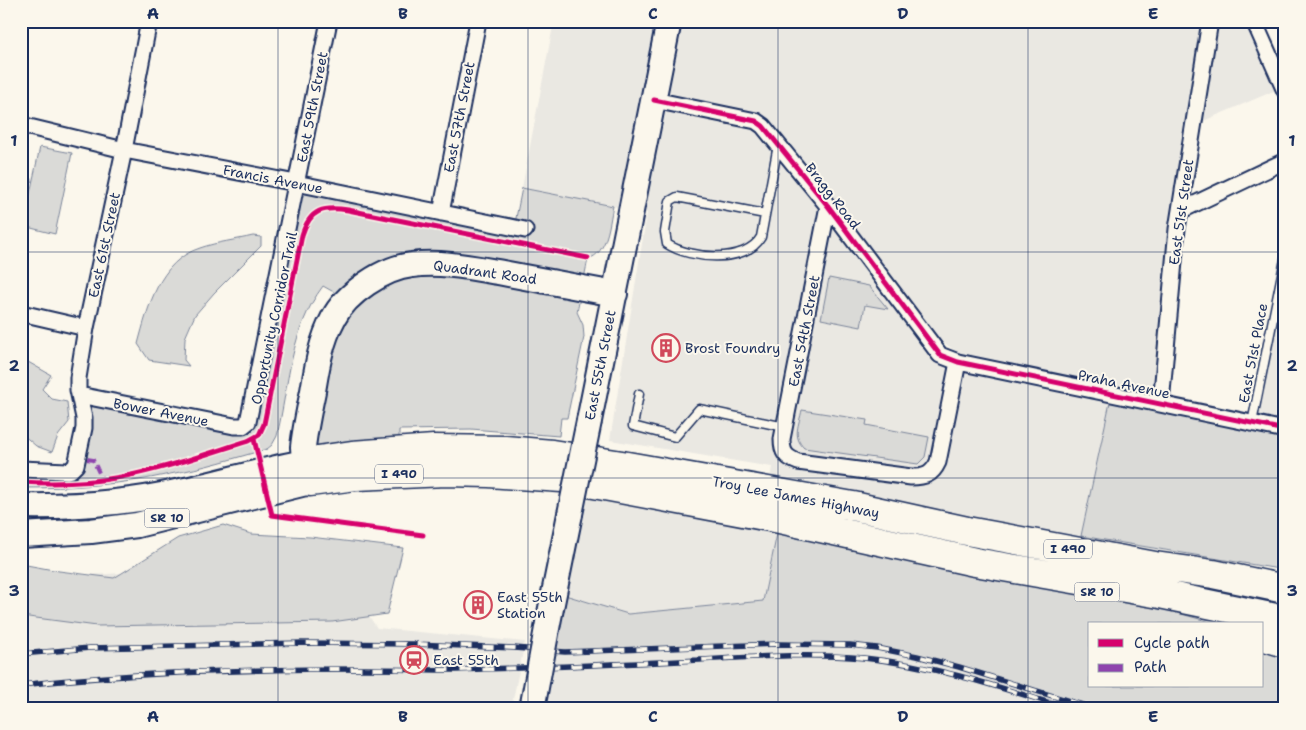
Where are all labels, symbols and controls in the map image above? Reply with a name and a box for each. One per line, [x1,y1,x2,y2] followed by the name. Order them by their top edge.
[147,3,159,24] text: A
[398,3,408,24] text: B
[648,3,658,24] text: C
[897,3,909,24] text: D
[1148,3,1158,24] text: E
[292,50,332,164] street label: East 59th Street
[439,60,479,174] street label: East 57th Street
[10,130,18,151] text: 1
[1288,130,1296,151] text: 1
[1165,158,1197,266] street label: East 51st Street
[801,159,865,233] street label: Bragg Road
[221,160,325,198] street label: Francis Avenue
[84,191,124,299] street label: East 61st Street
[247,229,301,406] street label: Opportunity Corridor Trail
[432,256,538,288] street label: Quadrant Road
[784,274,824,388] street label: East 54th Street
[1235,302,1272,404] street label: East 51st Place
[580,308,620,422] street label: East 55th Street
[651,333,681,363] building icon: Brost Foundry
[685,339,780,357] place label: Brost Foundry
[8,355,20,376] text: 2
[1286,355,1298,376] text: 2
[1076,365,1172,403] street label: Praha Avenue
[112,394,210,430] street label: Bower Avenue
[375,464,423,484] road number: I 490
[711,472,881,522] street label: Troy Lee James Highway
[144,508,190,528] road number: SR 10
[1044,540,1092,558] road number: I 490
[8,580,20,601] text: 3
[1286,580,1298,601] text: 3
[1074,582,1120,602] road number: SR 10
[497,588,563,622] place label: East 55th Station
[463,590,493,620] building icon: East 55th Station
[1088,622,1264,688] legend
[1134,633,1210,653] text: Cycle path
[399,645,429,675] station icon: East 55th
[433,651,499,669] place label: East 55th
[1134,657,1167,677] text: Path
[147,706,159,727] text: A
[398,706,408,727] text: B
[648,706,658,727] text: C
[897,706,909,727] text: D
[1148,706,1158,727] text: E

